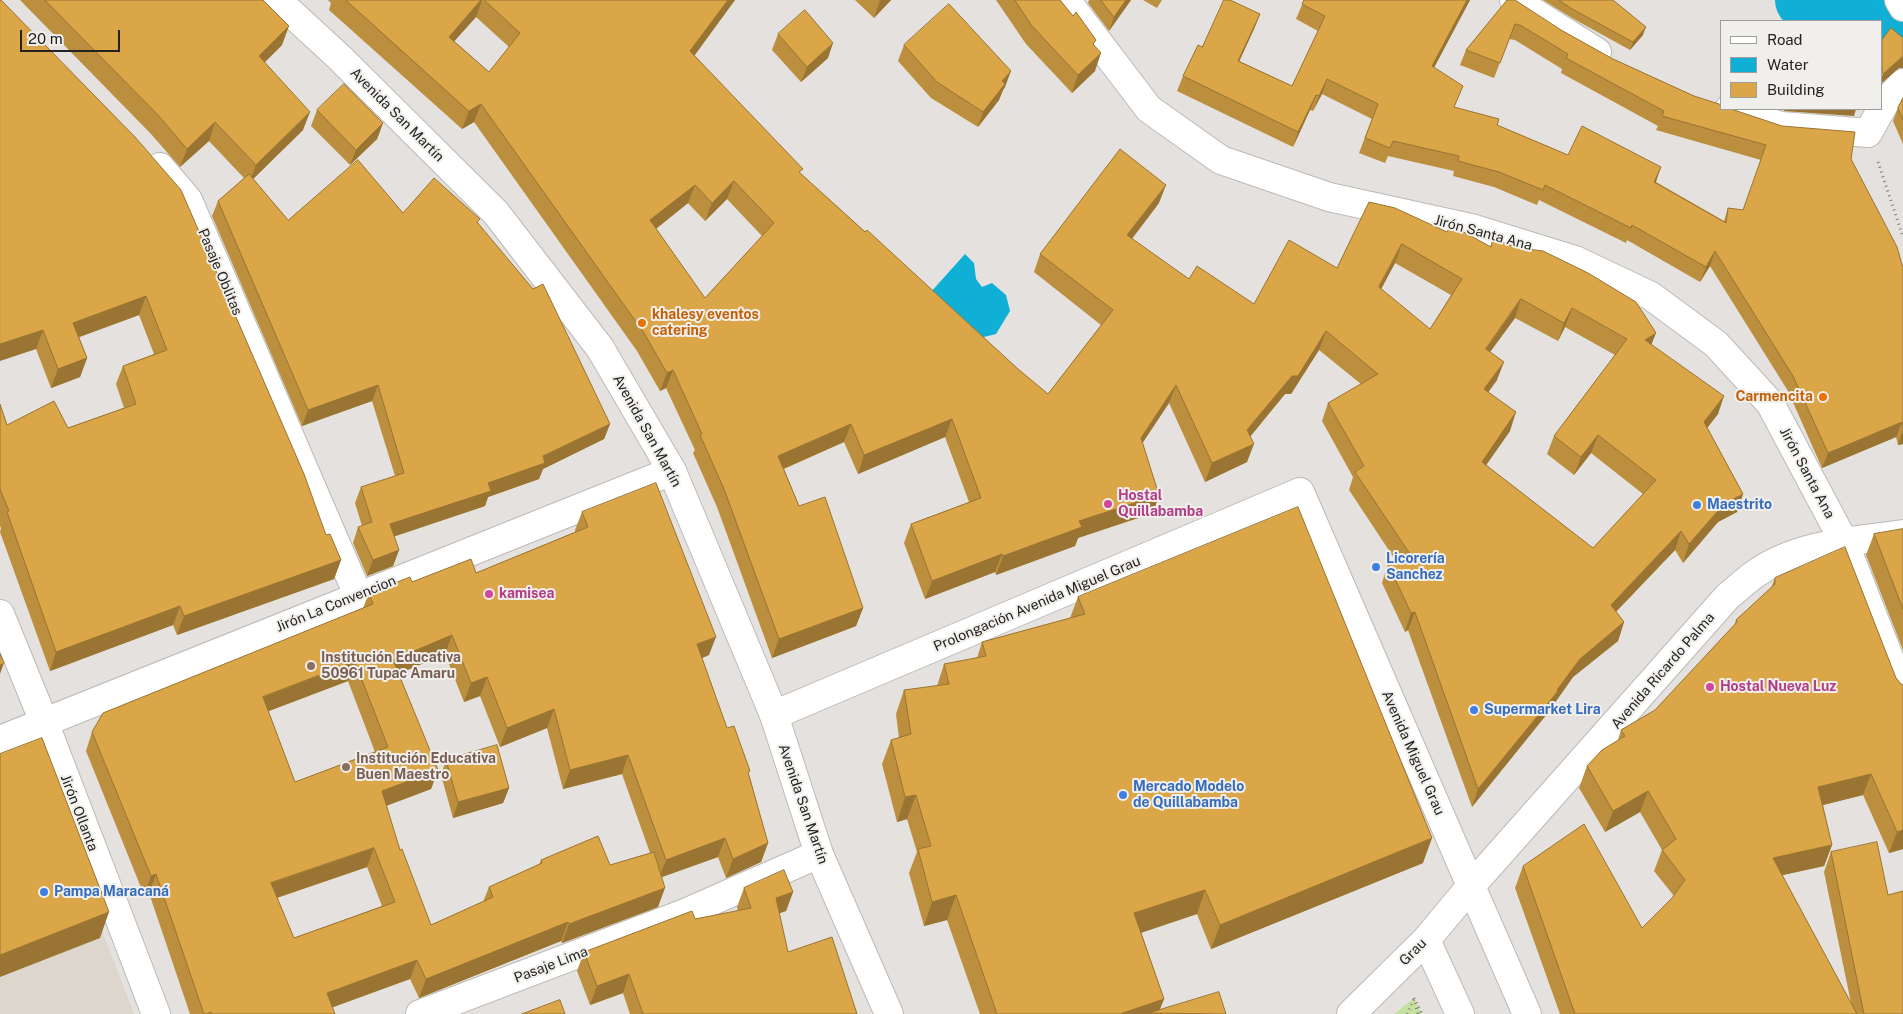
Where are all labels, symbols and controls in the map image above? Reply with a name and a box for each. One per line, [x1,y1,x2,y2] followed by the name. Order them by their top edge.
[22,20,122,52] scale bar
[1720,20,1883,110] legend
[28,30,63,47] text: 20 m
[1767,31,1803,48] text: Road
[1767,56,1809,73] text: Water
[347,65,447,165] street label: Avenida San Martín
[1767,81,1825,98] text: Building
[1432,212,1534,254] street label: Jirón Santa Ana
[194,226,246,318] street label: Pasaje Oblitas
[652,307,759,340] place label: khalesy eventos catering
[636,317,648,329] marker: khalesy eventos catering
[609,372,685,490] street label: Avenida San Martín
[1735,389,1813,405] place label: Carmencita
[1817,391,1829,403] marker: Carmencita
[1776,425,1838,521] street label: Jirón Santa Ana
[1118,488,1203,520] place label: Hostal Quillabamba
[1707,497,1772,513] place label: Maestrito
[1102,498,1114,510] marker: Hostal Quillabamba
[1691,499,1703,511] marker: Maestrito
[1386,551,1445,584] place label: Licorería Sanchez
[931,553,1143,655] street label: Prolongación Avenida Miguel Grau
[1370,561,1382,573] marker: Licorería Sanchez
[273,572,399,636] street label: Jirón La Convencion
[499,586,554,602] place label: kamisea
[483,588,495,600] marker: kamisea
[1608,609,1718,733] street label: Avenida Ricardo Palma
[321,650,461,682] place label: Institución Educativa 50961 Tupac Amaru
[305,660,317,672] marker: Institución Educativa 50961 Tupac Amaru
[1720,679,1836,695] place label: Hostal Nueva Luz
[1704,681,1716,693] marker: Hostal Nueva Luz
[1378,688,1448,818] street label: Avenida Miguel Grau
[1484,702,1601,718] place label: Supermarket Lira
[1468,704,1480,716] marker: Supermarket Lira
[775,742,831,866] street label: Avenida San Martín
[356,751,496,784] place label: Institución Educativa Buen Maestro
[340,761,352,773] marker: Institución Educativa Buen Maestro
[57,772,101,854] street label: Jirón Ollanta
[1133,779,1244,812] place label: Mercado Modelo de Quillabamba
[1117,789,1129,801] marker: Mercado Modelo de Quillabamba
[54,884,169,900] place label: Pampa Maracaná
[38,886,50,898] marker: Pampa Maracaná
[1396,935,1430,969] street label: Grau
[512,943,590,987] street label: Pasaje Lima

